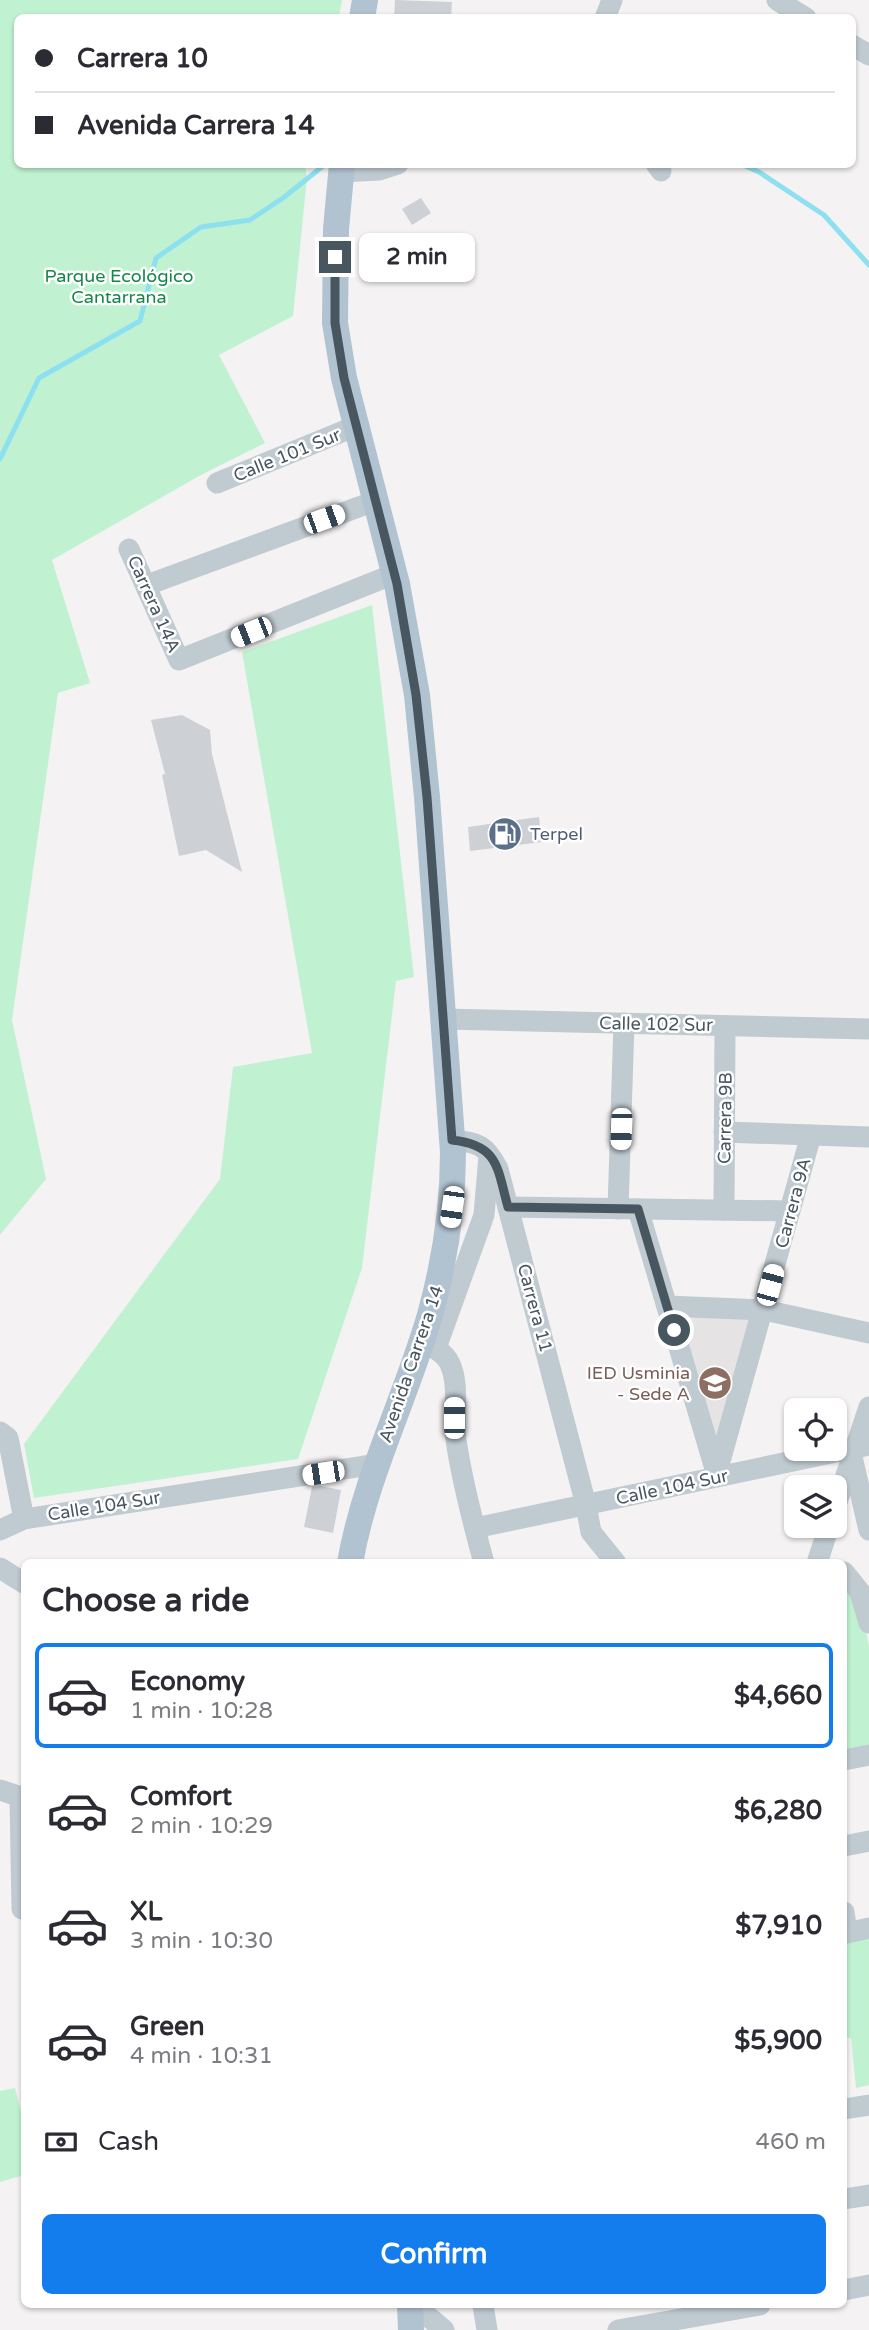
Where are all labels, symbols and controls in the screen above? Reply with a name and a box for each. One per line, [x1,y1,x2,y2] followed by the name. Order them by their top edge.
[77,43,208,74] text: Carrera 10
[77,110,315,141] text: Avenida Carrera 14
[360,232,475,282] callout: 2 min
[319,241,351,273] route end
[386,243,448,271] text: 2 min
[45,265,194,308] park label: Parque Ecológico Cantarrana
[230,423,344,487] street label: Calle 101 Sur
[301,502,348,536] car
[123,552,185,656] street label: Carrera 14A
[228,614,275,650] car
[486,815,524,853] fuel station icon: Terpel
[530,823,583,845] place label: Terpel
[599,1012,713,1036] street label: Calle 102 Sur
[713,1072,737,1164] street label: Carrera 9B
[610,1108,633,1150] car
[770,1155,816,1251] street label: Carrera 9A
[439,1185,466,1229] car
[513,1261,557,1355] street label: Carrera 11
[755,1262,786,1308] car
[374,1283,448,1445] street label: Avenida Carrera 14
[658,1314,690,1346] route start
[587,1362,690,1405] place label: IED Usminia - Sede A
[696,1364,734,1402] school or university icon: IED Usminia - Sede A
[444,1397,465,1439] car
[784,1398,847,1538] map controls
[784,1398,847,1461] button: locate
[301,1459,346,1487] car
[614,1464,730,1510] street label: Calle 104 Sur
[784,1475,847,1538] button: layers
[46,1486,162,1526] street label: Calle 104 Sur
[42,1582,249,1620] text: Choose a ride
[46,1664,109,1727] icon: car
[130,1666,245,1697] text: Economy
[734,1680,822,1711] text: $4,660
[130,1697,273,1725] text: 1 min · 10:28
[46,1779,109,1842] icon: car
[130,1781,232,1812] text: Comfort
[734,1795,822,1826] text: $6,280
[130,1812,273,1840] text: 2 min · 10:29
[46,1894,109,1957] icon: car
[130,1896,162,1927] text: XL
[735,1910,822,1941] text: $7,910
[130,1927,273,1955] text: 3 min · 10:30
[46,2009,109,2072] icon: car
[130,2011,205,2042] text: Green
[734,2025,822,2056] text: $5,900
[130,2042,273,2070] text: 4 min · 10:31
[42,2123,80,2161] icon: cash
[98,2126,159,2157] text: Cash
[756,2128,826,2156] text: 460 m
[42,2214,826,2294] button: Confirm

